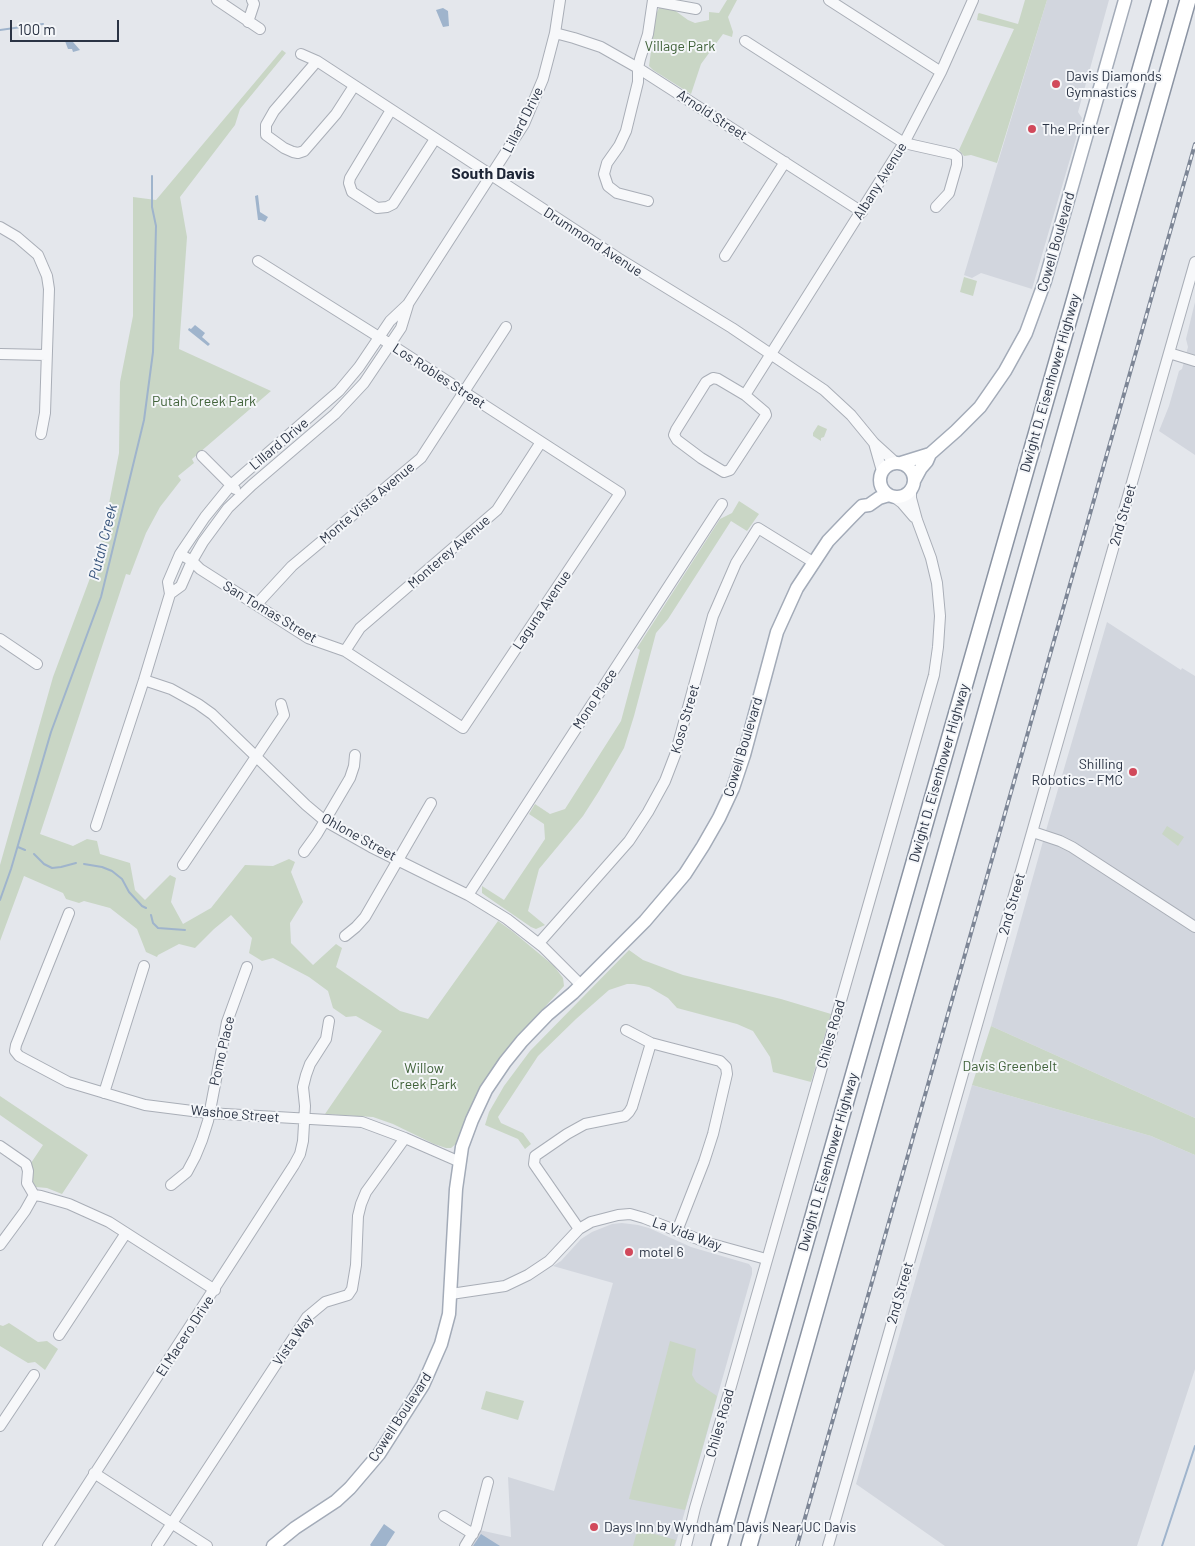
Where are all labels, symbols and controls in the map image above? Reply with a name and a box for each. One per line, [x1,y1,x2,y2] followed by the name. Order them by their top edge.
[12,10,121,42] scale bar
[18,20,56,38] text: 100 m
[645,38,715,54] park label: Village Park
[1066,68,1162,100] place label: Davis Diamonds Gymnastics
[1050,78,1062,90] marker: Davis Diamonds Gymnastics
[499,84,547,156] street label: Lillard Drive
[674,86,750,144] street label: Arnold Street
[1042,121,1110,137] place label: The Printer
[1026,123,1038,135] marker: The Printer
[850,139,910,223] street label: Albany Avenue
[451,164,535,184] district label: South Davis
[1034,190,1078,294] street label: Cowell Boulevard
[540,204,646,280] street label: Drummond Avenue
[1016,292,1084,474] street label: Dwight D. Eisenhower Highway
[389,340,489,412] street label: Los Robles Street
[152,393,256,409] park label: Putah Creek Park
[246,414,312,474] street label: Lillard Drive
[316,459,418,547] street label: Monte Vista Avenue
[1106,482,1140,548] street label: 2nd Street
[85,502,121,582] water label: Putah Creek
[404,512,494,592] street label: Monterey Avenue
[509,567,575,653] street label: Laguna Avenue
[220,577,320,647] street label: San Tomas Street
[569,666,621,732] street label: Mono Place
[667,682,703,756] street label: Koso Street
[905,682,973,864] street label: Dwight D. Eisenhower Highway
[720,695,766,799] street label: Cowell Boulevard
[1031,756,1123,789] place label: Shilling Robotics - FMC
[1127,766,1139,778] marker: Shilling Robotics - FMC
[319,810,399,864] street label: Ohlone Street
[995,871,1029,937] street label: 2nd Street
[813,998,849,1070] street label: Chiles Road
[206,1015,238,1087] street label: Pomo Place
[963,1058,1057,1074] park label: Davis Greenbelt
[391,1060,457,1092] park label: Willow Creek Park
[794,1071,862,1253] street label: Dwight D. Eisenhower Highway
[190,1102,280,1126] street label: Washoe Street
[650,1214,724,1254] street label: La Vida Way
[639,1244,684,1260] place label: motel 6
[623,1246,635,1258] marker: motel 6
[883,1260,917,1326] street label: 2nd Street
[153,1292,217,1380] street label: El Macero Drive
[269,1311,317,1369] street label: Vista Way
[365,1369,435,1465] street label: Cowell Boulevard
[702,1387,738,1459] street label: Chiles Road
[604,1519,856,1535] place label: Days Inn by Wyndham Davis Near UC Davis
[588,1521,600,1533] marker: Days Inn by Wyndham Davis Near UC Davis

